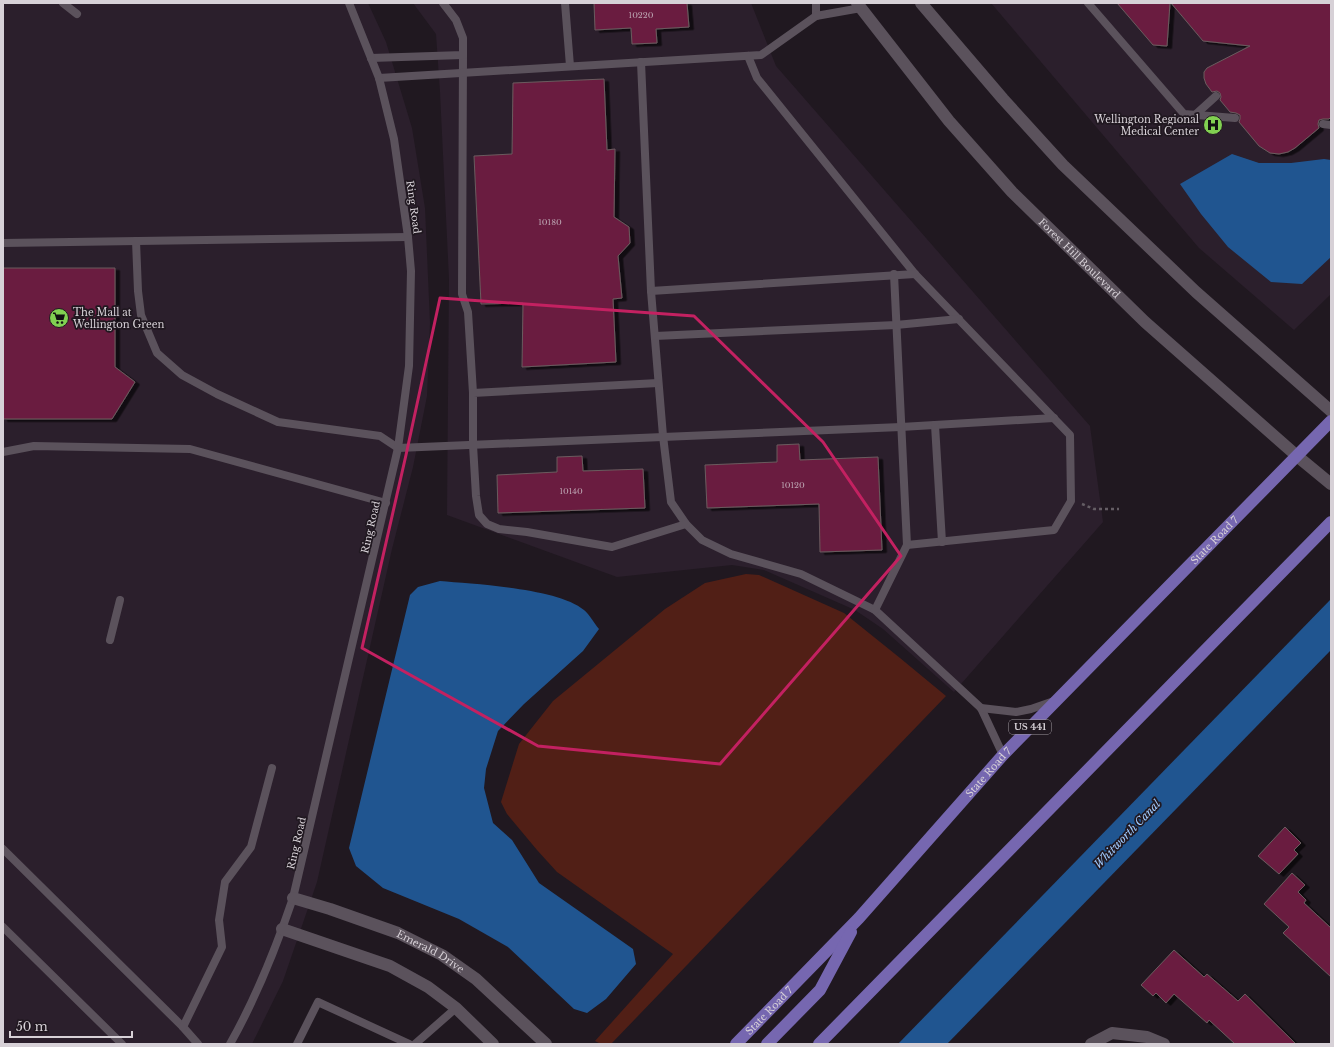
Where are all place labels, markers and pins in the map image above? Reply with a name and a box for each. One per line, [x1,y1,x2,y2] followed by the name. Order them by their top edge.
[1093,113,1199,138] place label: Wellington Regional Medical Center
[1202,114,1224,136] hospital icon: Wellington Regional Medical Center
[72,306,164,331] place label: The Mall at Wellington Green
[48,307,70,329] supermarket icon: The Mall at Wellington Green

